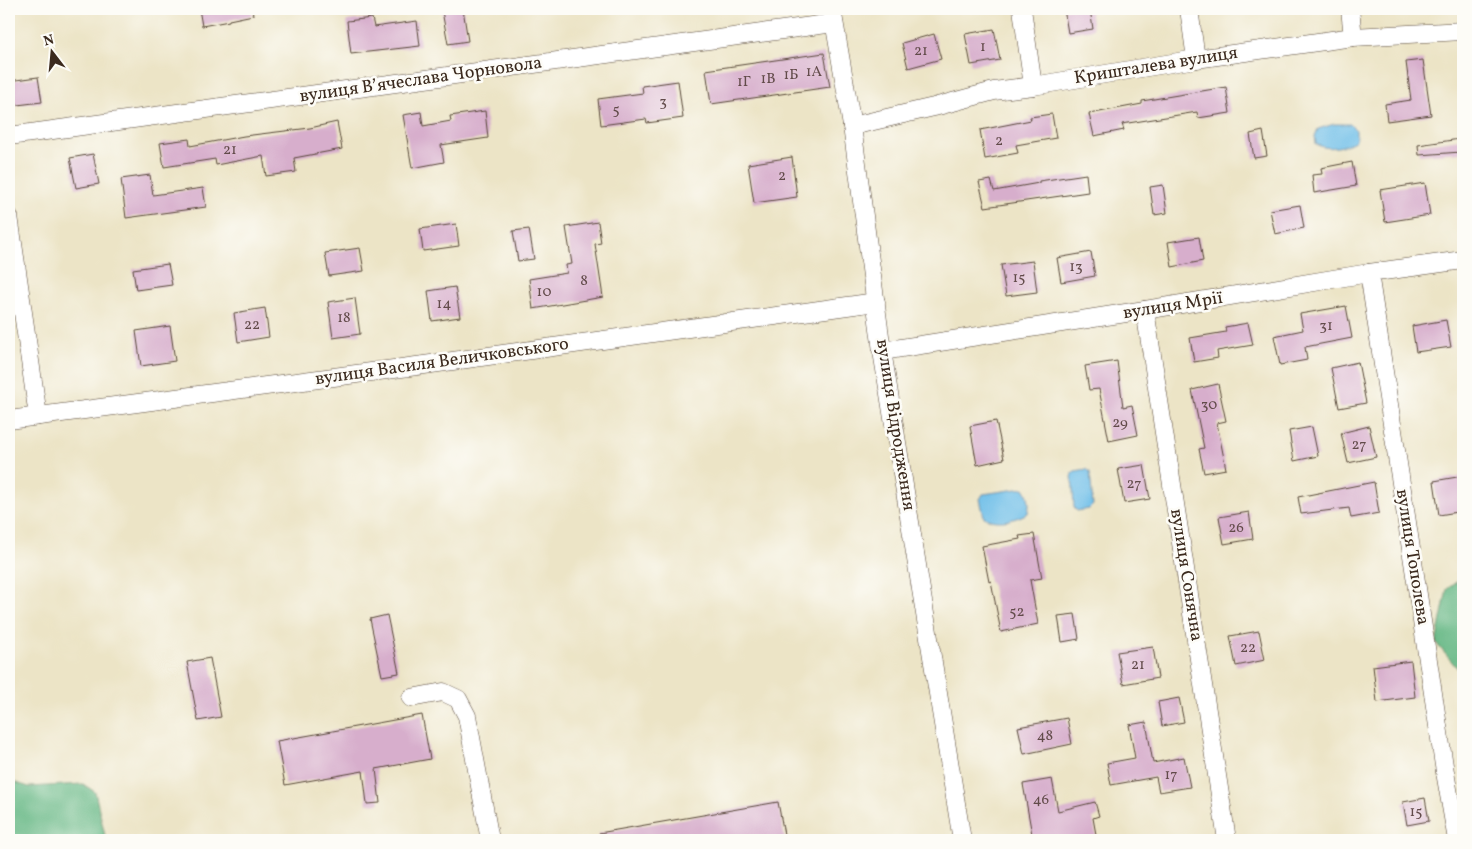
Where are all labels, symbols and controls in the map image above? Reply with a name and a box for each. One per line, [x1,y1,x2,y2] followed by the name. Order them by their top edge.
[28,28,78,78] north arrow
[41,30,56,51] text: N
[980,37,986,58] house number: 1
[914,41,928,62] house number: 21
[1072,41,1240,91] street label: Кришталева вулиця
[298,51,544,109] street label: вулиця Вʼячеслава Чорновола
[806,62,823,83] house number: 1А
[783,65,799,86] house number: 1Б
[760,69,776,90] house number: 1В
[737,72,751,93] house number: 1Г
[659,92,667,113] house number: 3
[612,100,620,121] house number: 5
[995,131,1003,152] house number: 2
[223,140,237,161] house number: 21
[778,166,786,187] house number: 2
[1069,257,1083,278] house number: 13
[1012,268,1026,289] house number: 15
[580,271,588,292] house number: 8
[537,282,551,303] house number: 10
[1121,286,1225,326] street label: вулиця Мрії
[437,294,451,315] house number: 14
[337,308,351,329] house number: 18
[244,315,260,336] house number: 22
[1319,316,1333,337] house number: 31
[314,332,570,392] street label: вулиця Василя Величковського
[869,337,921,513] street label: вулиця Відродження
[1201,395,1217,416] house number: 30
[1112,413,1128,434] house number: 29
[1352,435,1366,456] house number: 27
[1127,474,1141,495] house number: 27
[1389,487,1435,627] street label: вулиця Тополева
[1163,507,1209,643] street label: вулиця Сонячна
[1228,518,1244,539] house number: 26
[1009,602,1025,623] house number: 52
[1240,638,1256,659] house number: 22
[1131,655,1145,676] house number: 21
[1037,726,1053,747] house number: 48
[1164,765,1178,786] house number: 17
[1033,790,1049,811] house number: 46
[1409,802,1423,823] house number: 15

